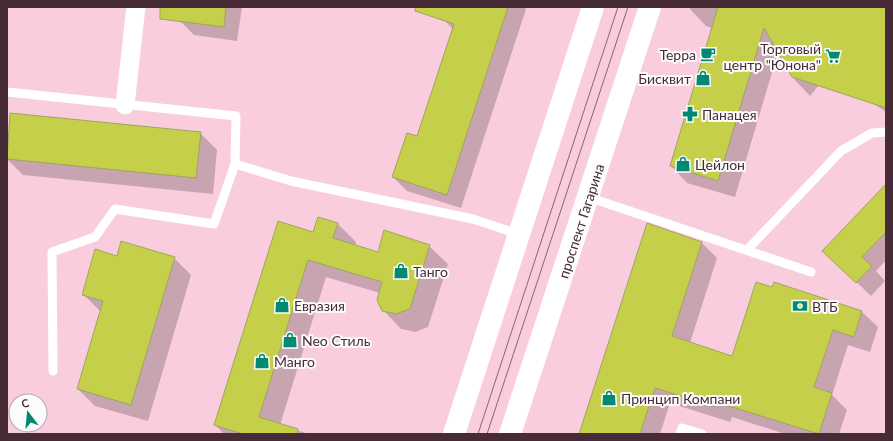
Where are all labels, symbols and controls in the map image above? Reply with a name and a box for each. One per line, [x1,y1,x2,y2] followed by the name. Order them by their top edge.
[724,40,821,73] place label: Торговый центр "Юнона"
[699,45,717,63] cafe icon: Терра
[659,46,696,63] place label: Терра
[824,47,842,65] supermarket icon: Торговый центр "Юнона"
[694,69,712,87] shop icon: Бисквит
[638,70,691,87] place label: Бисквит
[681,105,699,123] pharmacy icon: Панацея
[702,106,757,123] place label: Панацея
[674,155,692,173] shop icon: Цейлон
[695,156,745,173] place label: Цейлон
[554,162,608,280] street label: проспект Гагарина
[392,262,410,280] shop icon: Танго
[413,263,448,280] place label: Танго
[273,296,291,314] shop icon: Евразия
[294,297,345,314] place label: Евразия
[791,297,809,315] bank icon: ВТБ
[812,298,838,315] place label: ВТБ
[281,331,299,349] shop icon: Neo Стиль
[302,332,371,349] place label: Neo Стиль
[253,352,271,370] shop icon: Манго
[274,353,315,370] place label: Манго
[600,389,618,407] shop icon: Принцип Компани
[621,390,740,407] place label: Принцип Компани
[8,393,48,433] north arrow
[20,395,31,410] text: С

